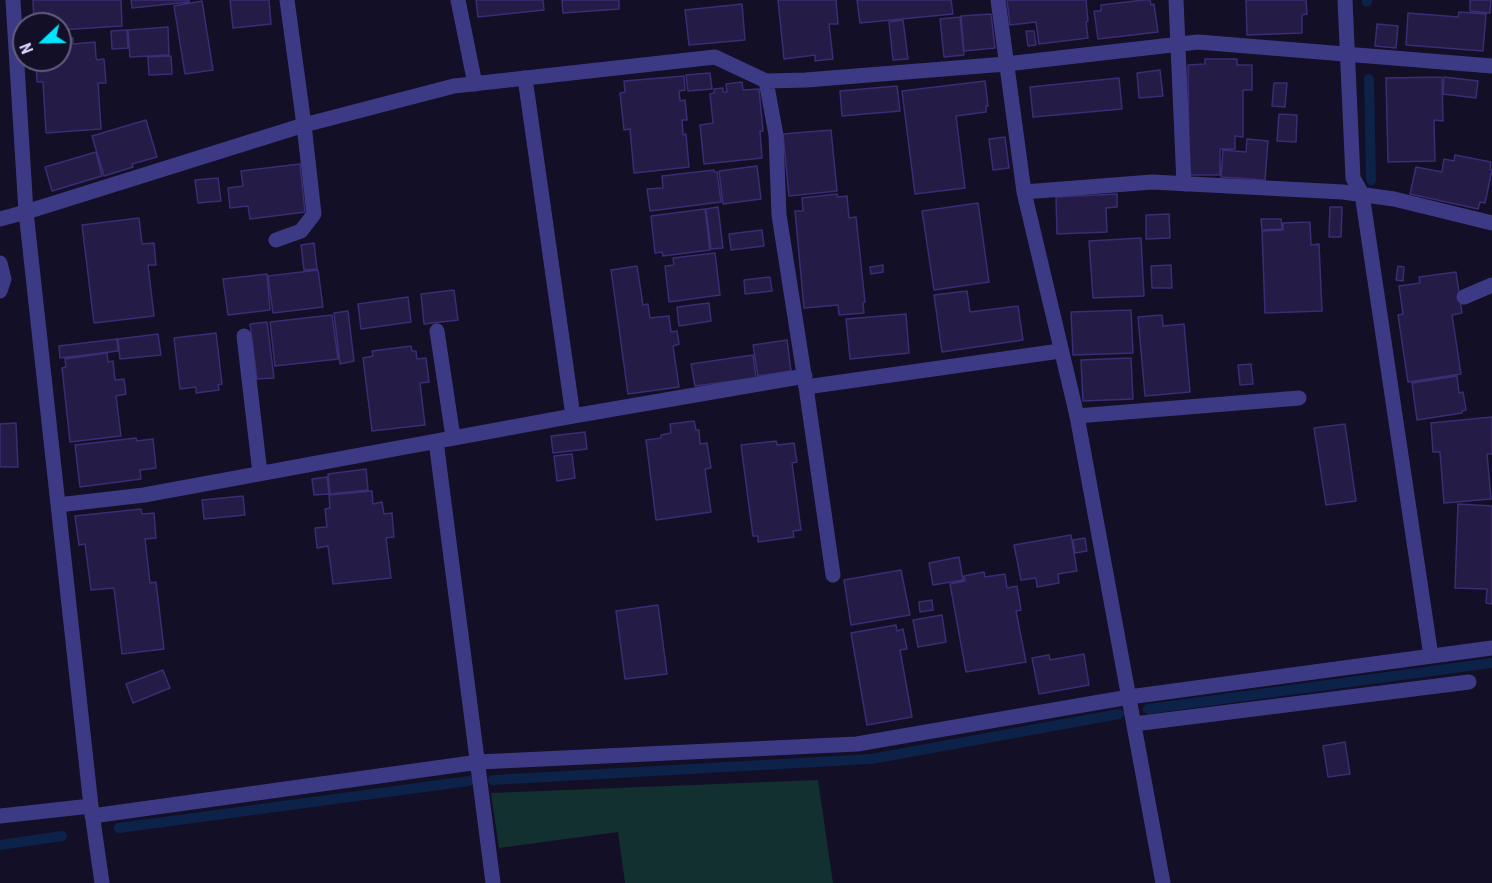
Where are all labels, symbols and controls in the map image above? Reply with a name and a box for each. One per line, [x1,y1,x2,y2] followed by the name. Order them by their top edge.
[12,12,72,72] north arrow
[16,40,37,56] text: N

